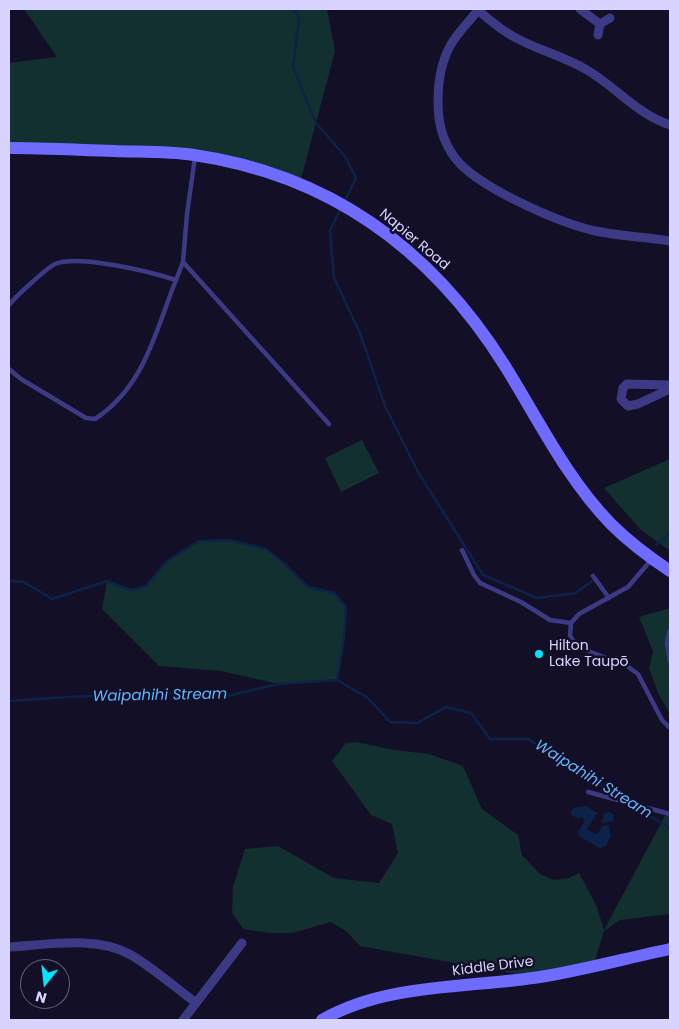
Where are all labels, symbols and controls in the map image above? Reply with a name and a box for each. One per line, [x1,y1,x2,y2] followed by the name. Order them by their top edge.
[376,206,452,274] street label: Napier Road
[549,638,629,670] place label: Hilton Lake Taupō
[533,648,545,660] marker: Hilton Lake Taupō
[93,686,227,706] water label: Waipahihi Stream
[531,737,655,823] water label: Waipahihi Stream
[451,954,535,980] street label: Kiddle Drive
[20,959,70,1009] north arrow
[33,986,49,1009] text: N

